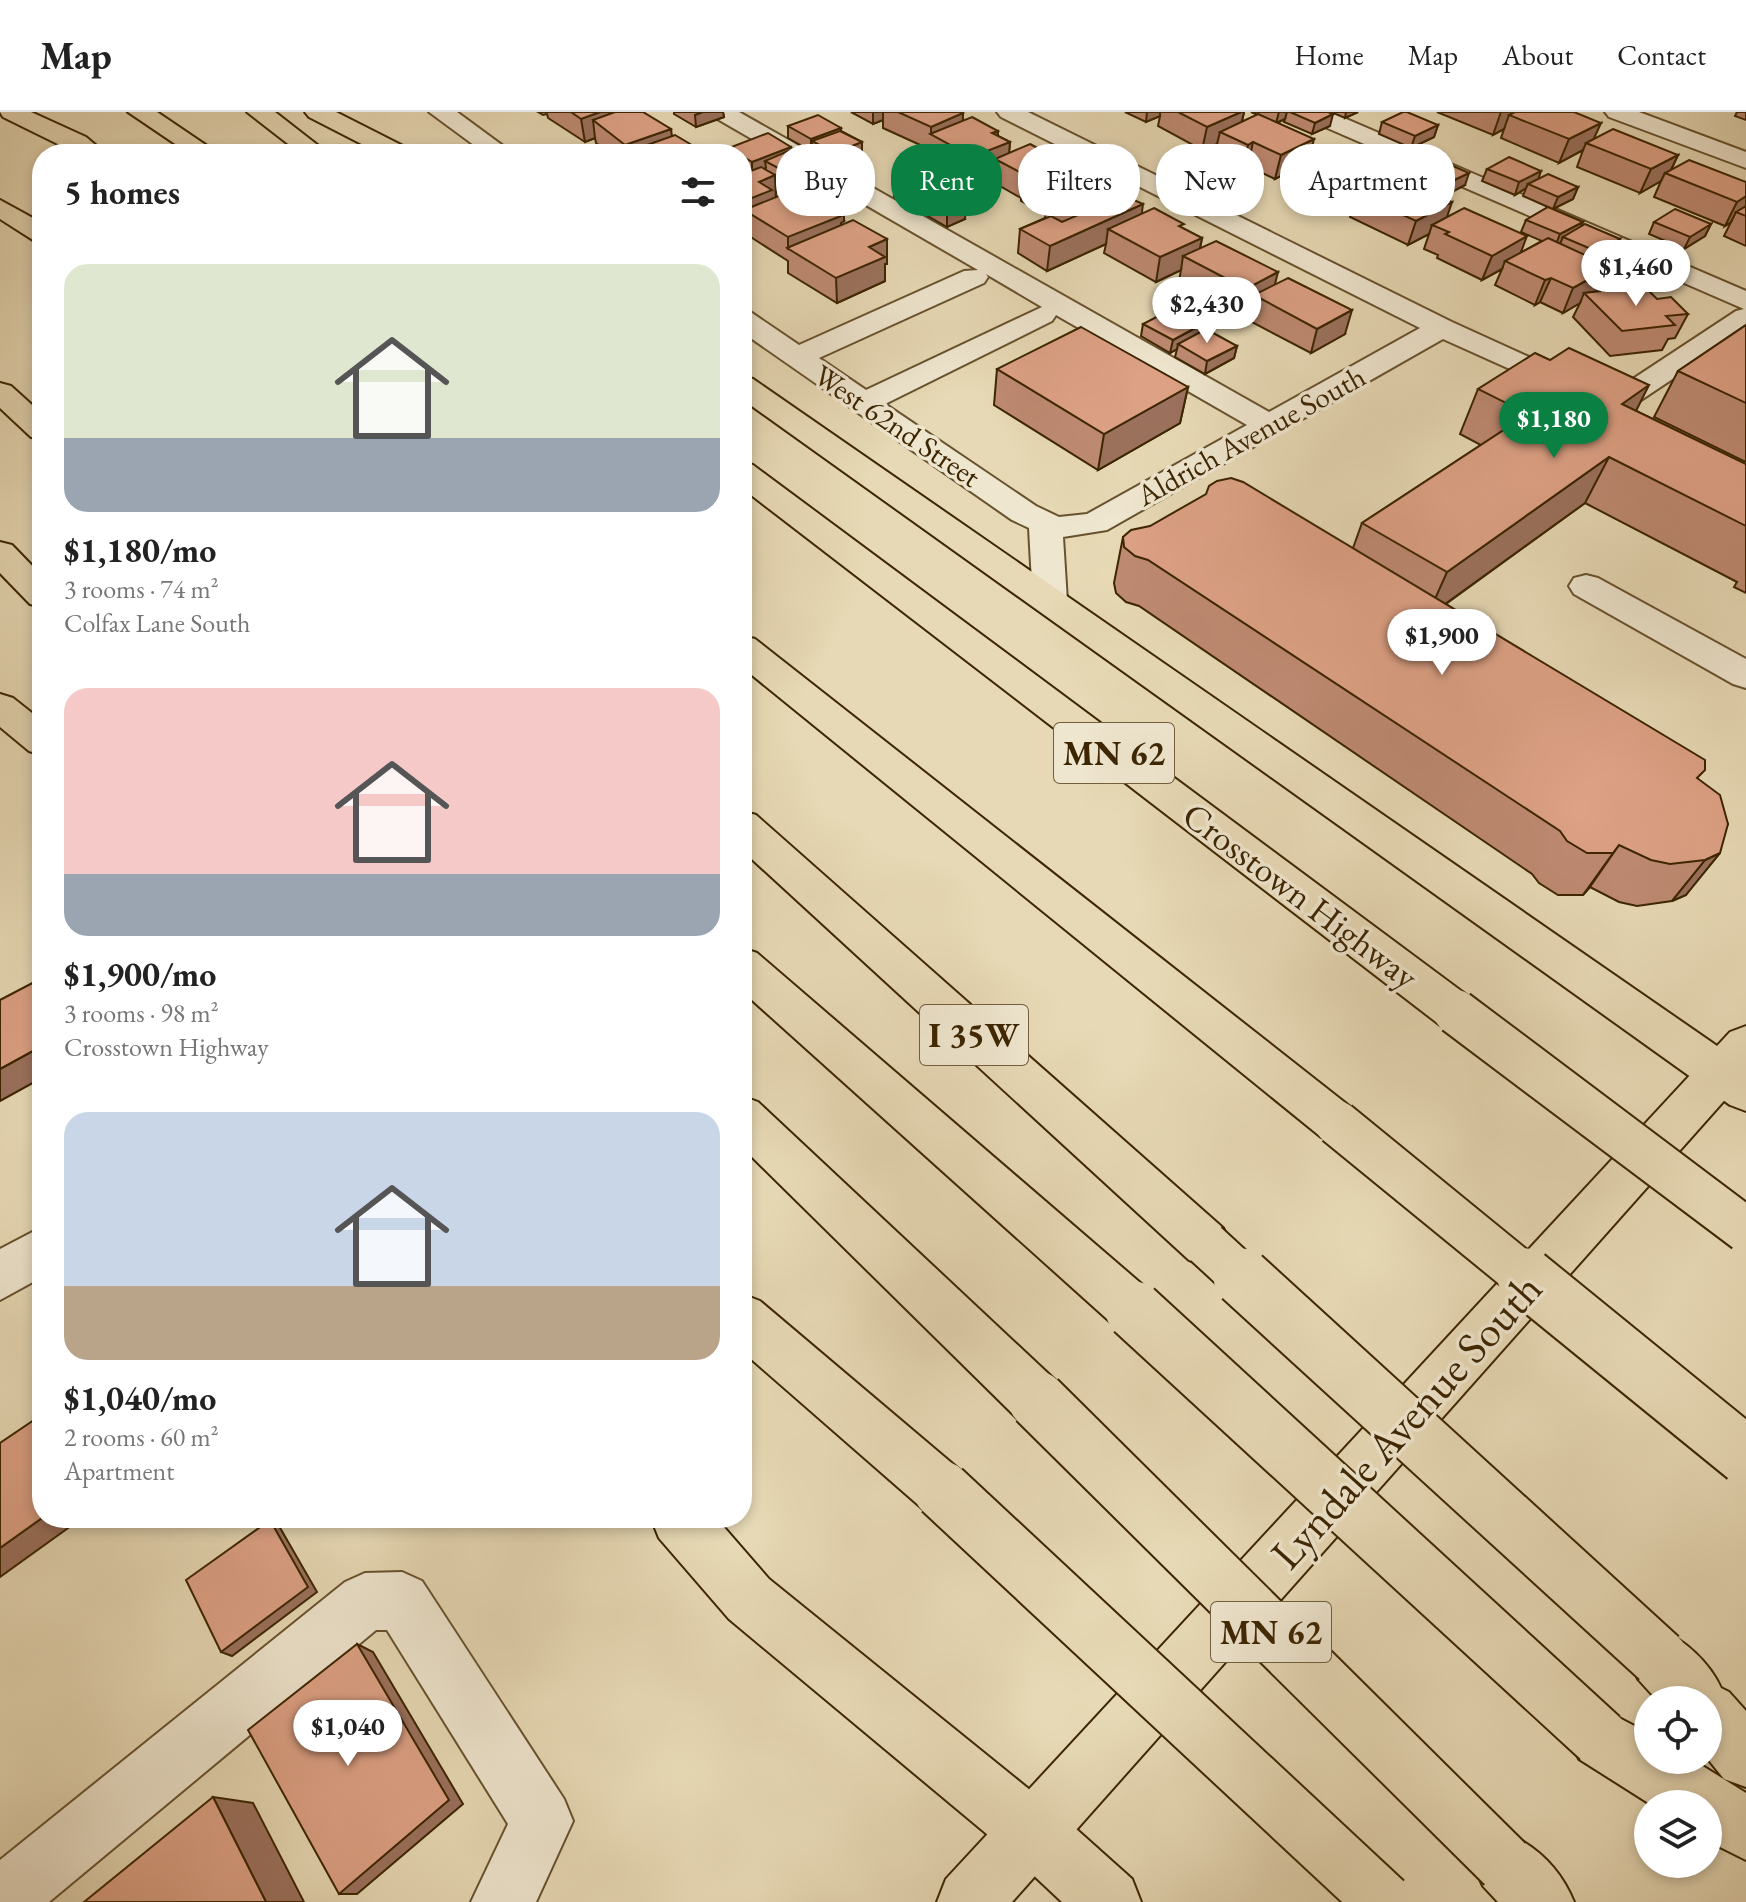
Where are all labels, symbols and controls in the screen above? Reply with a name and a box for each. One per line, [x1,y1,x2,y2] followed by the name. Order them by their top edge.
[40,31,112,80] text: Map
[1294,37,1364,73] text: Home
[1408,37,1458,73] text: Map
[1502,37,1573,73] text: About
[1617,37,1706,73] text: Contact
[776,144,875,216] chip: Buy
[891,144,1002,216] chip: Rent
[1018,144,1140,216] chip: Filters
[1156,144,1264,216] chip: New
[1280,144,1455,216] chip: Apartment
[64,170,180,214] text: 5 homes
[676,170,720,214] icon: filters
[1571,240,1701,308] pin: $1,460
[1599,249,1673,283] text: $1,460
[1142,277,1272,345] pin: $2,430
[1170,286,1244,320] text: $2,430
[320,316,464,460] icon: home
[806,355,989,496] street label: West 62nd Street
[1129,357,1372,515] street label: Aldrich Avenue South
[1489,392,1619,460] pin: $1,180
[1517,401,1591,435] text: $1,180
[64,528,216,572] text: $1,180/mo
[64,572,219,606] text: 3 rooms · 74 m²
[64,606,250,640] text: Colfax Lane South
[1377,609,1507,677] pin: $1,900
[1405,618,1479,652] text: $1,900
[1054,723,1174,783] road number: MN 62
[320,740,464,884] icon: home
[1173,791,1428,1000] street label: Crosstown Highway
[64,952,216,996] text: $1,900/mo
[64,996,219,1030] text: 3 rooms · 98 m²
[920,1005,1028,1065] road number: I 35W
[64,1030,269,1064] text: Crosstown Highway
[320,1164,464,1308] icon: home
[1258,1261,1554,1581] street label: Lyndale Avenue South
[64,1376,216,1420] text: $1,040/mo
[64,1420,219,1454] text: 2 rooms · 60 m²
[64,1454,174,1488] text: Apartment
[1211,1602,1331,1662] road number: MN 62
[1634,1686,1722,1878] map controls
[1634,1686,1722,1774] button: locate
[283,1700,413,1768] pin: $1,040
[311,1709,385,1743] text: $1,040
[1634,1790,1722,1878] button: layers

